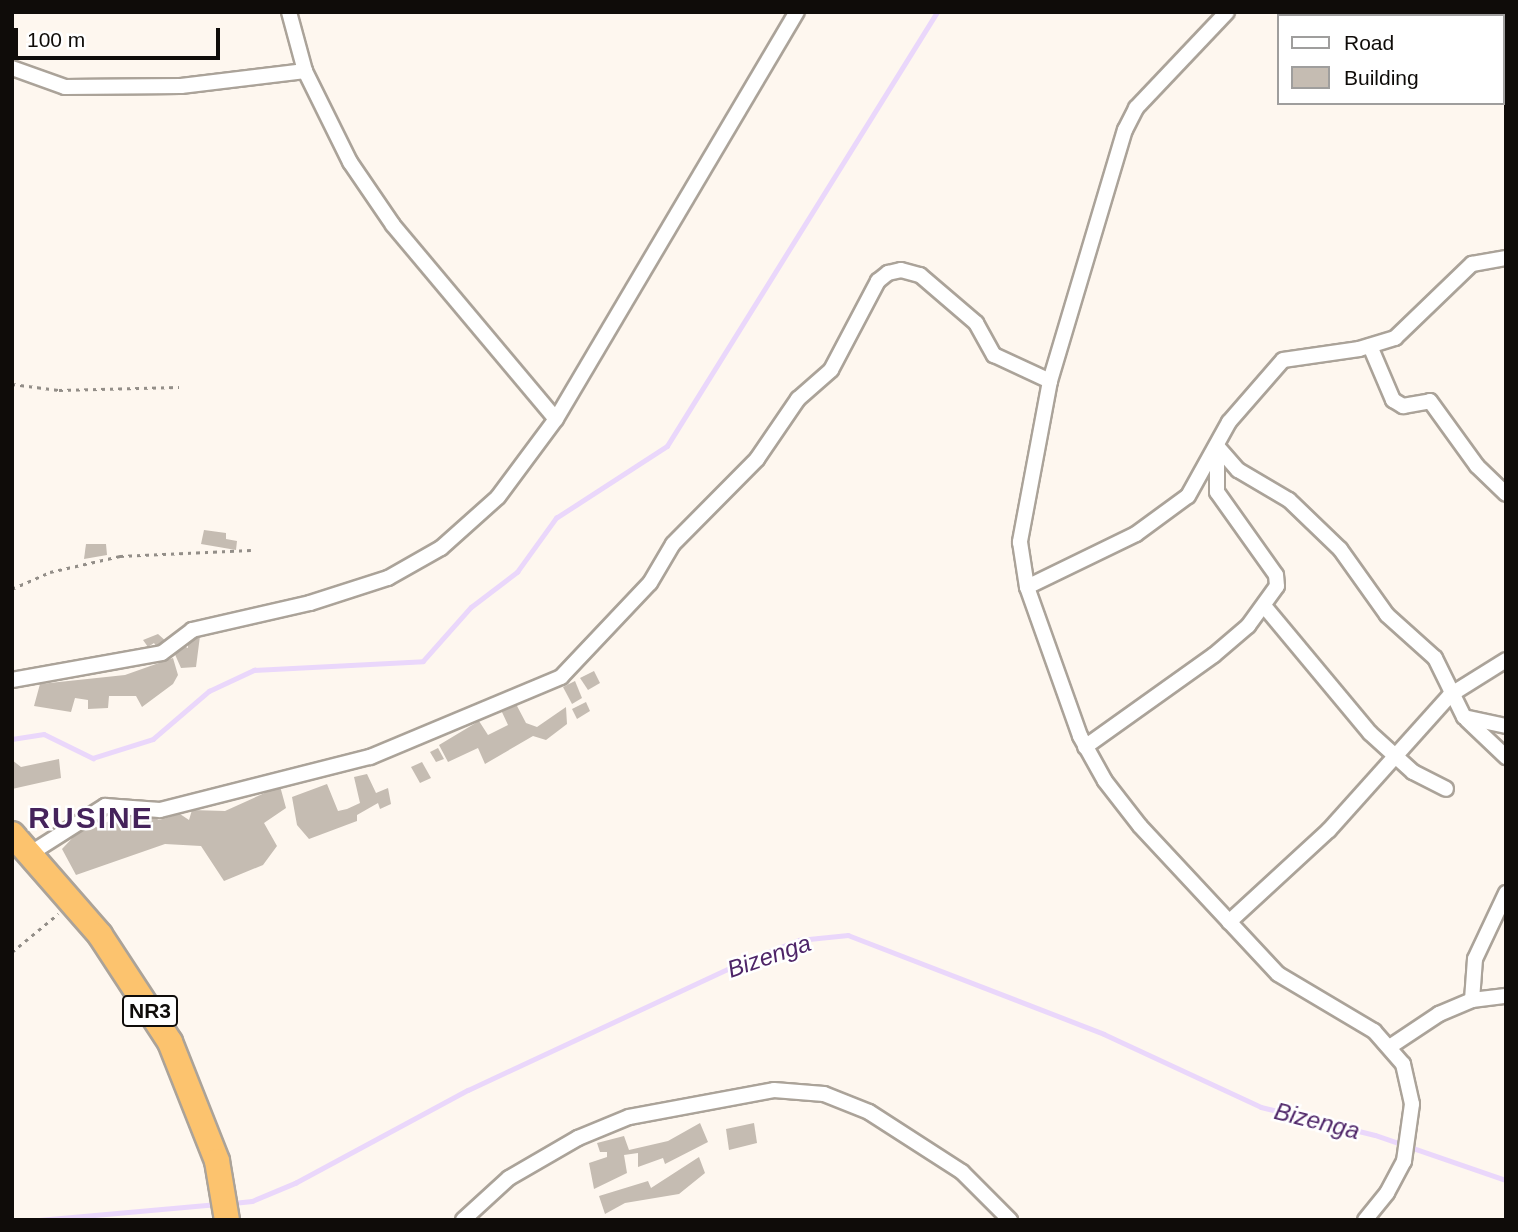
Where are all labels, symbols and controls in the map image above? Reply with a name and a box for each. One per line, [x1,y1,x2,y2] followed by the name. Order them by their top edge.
[18,14,224,58] scale bar
[1276,14,1504,105] legend
[27,28,85,51] text: 100 m
[1344,31,1394,54] text: Road
[1344,66,1419,89] text: Building
[29,800,153,836] district label: RUSINE
[723,928,815,984] water label: Bizenga
[120,993,180,1028] road number: NR3
[1271,1097,1363,1145] water label: Bizenga

